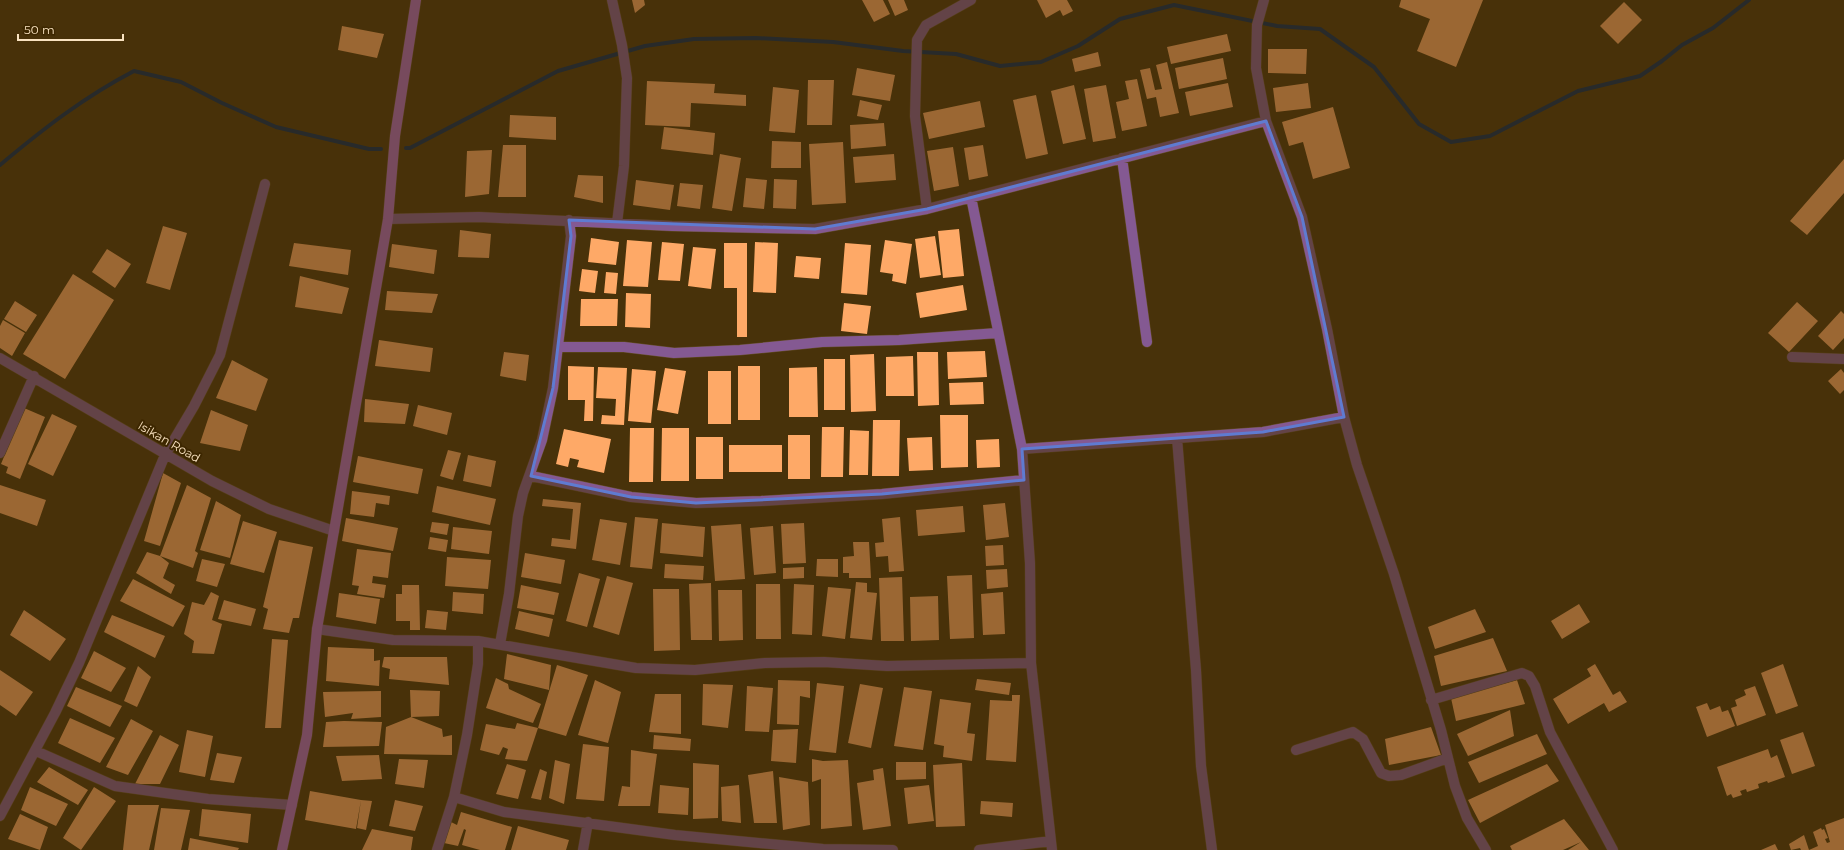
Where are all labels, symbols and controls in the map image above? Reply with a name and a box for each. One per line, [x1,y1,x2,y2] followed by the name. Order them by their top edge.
[18,16,123,42] scale bar
[24,22,55,37] text: 50 m
[135,418,203,465] street label: Isikan Road

